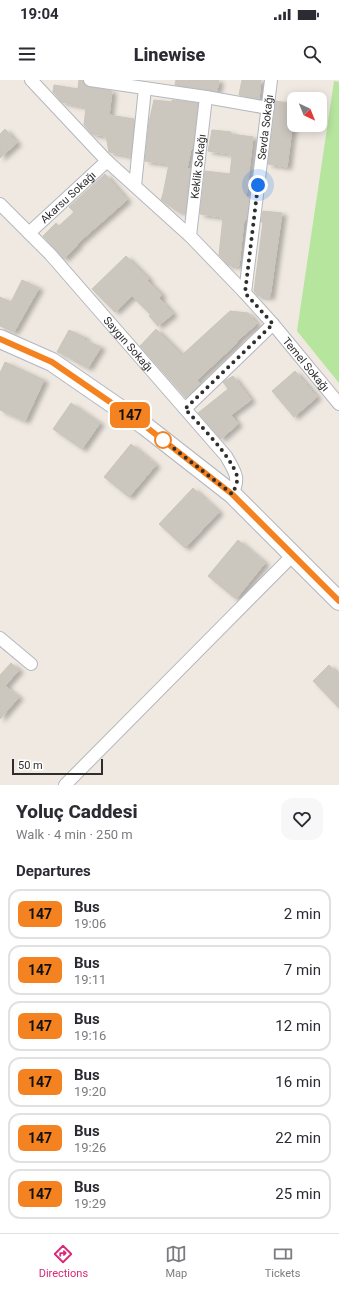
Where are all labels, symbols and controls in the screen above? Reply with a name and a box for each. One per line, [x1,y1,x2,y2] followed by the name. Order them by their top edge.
[20,5,59,23] text: 19:04
[16,43,38,65] icon: menu
[301,43,323,65] icon: search
[134,44,205,65] text: Linewise
[287,92,327,132] north arrow
[287,92,327,132] map controls
[255,94,276,161] street label: Sevda Sokağı
[188,133,209,200] street label: Keklik Sokağı
[38,169,99,226] street label: Akarsu Sokağı
[248,175,268,195] your location
[101,314,155,374] street label: Saygın Sokağı
[280,335,332,394] street label: Temel Sokağı
[107,402,153,428] line badge: 147
[118,407,142,423] text: 147
[154,431,172,449] unlabelled marker
[12,757,103,776] scale bar
[18,759,43,772] text: 50 m
[281,798,323,840] button: heart
[16,800,138,823] text: Yoluç Caddesi
[16,827,133,842] text: Walk · 4 min · 250 m
[16,862,91,880] text: Departures
[74,898,100,916] text: Bus
[284,905,321,923] text: 2 min
[28,906,52,922] text: 147
[74,916,106,931] text: 19:06
[74,954,100,972] text: Bus
[284,961,321,979] text: 7 min
[28,962,52,978] text: 147
[74,972,106,987] text: 19:11
[74,1010,100,1028] text: Bus
[275,1017,321,1035] text: 12 min
[28,1018,52,1034] text: 147
[74,1028,106,1043] text: 19:16
[74,1066,100,1084] text: Bus
[275,1073,321,1091] text: 16 min
[28,1074,52,1090] text: 147
[74,1084,106,1099] text: 19:20
[74,1122,100,1140] text: Bus
[275,1129,321,1147] text: 22 min
[28,1130,52,1146] text: 147
[74,1140,106,1155] text: 19:26
[74,1178,100,1196] text: Bus
[275,1185,321,1203] text: 25 min
[28,1186,52,1202] text: 147
[74,1196,106,1211] text: 19:29
[39,1243,88,1280] tab: Directions
[165,1243,187,1280] tab: Map
[265,1243,300,1280] tab: Tickets

